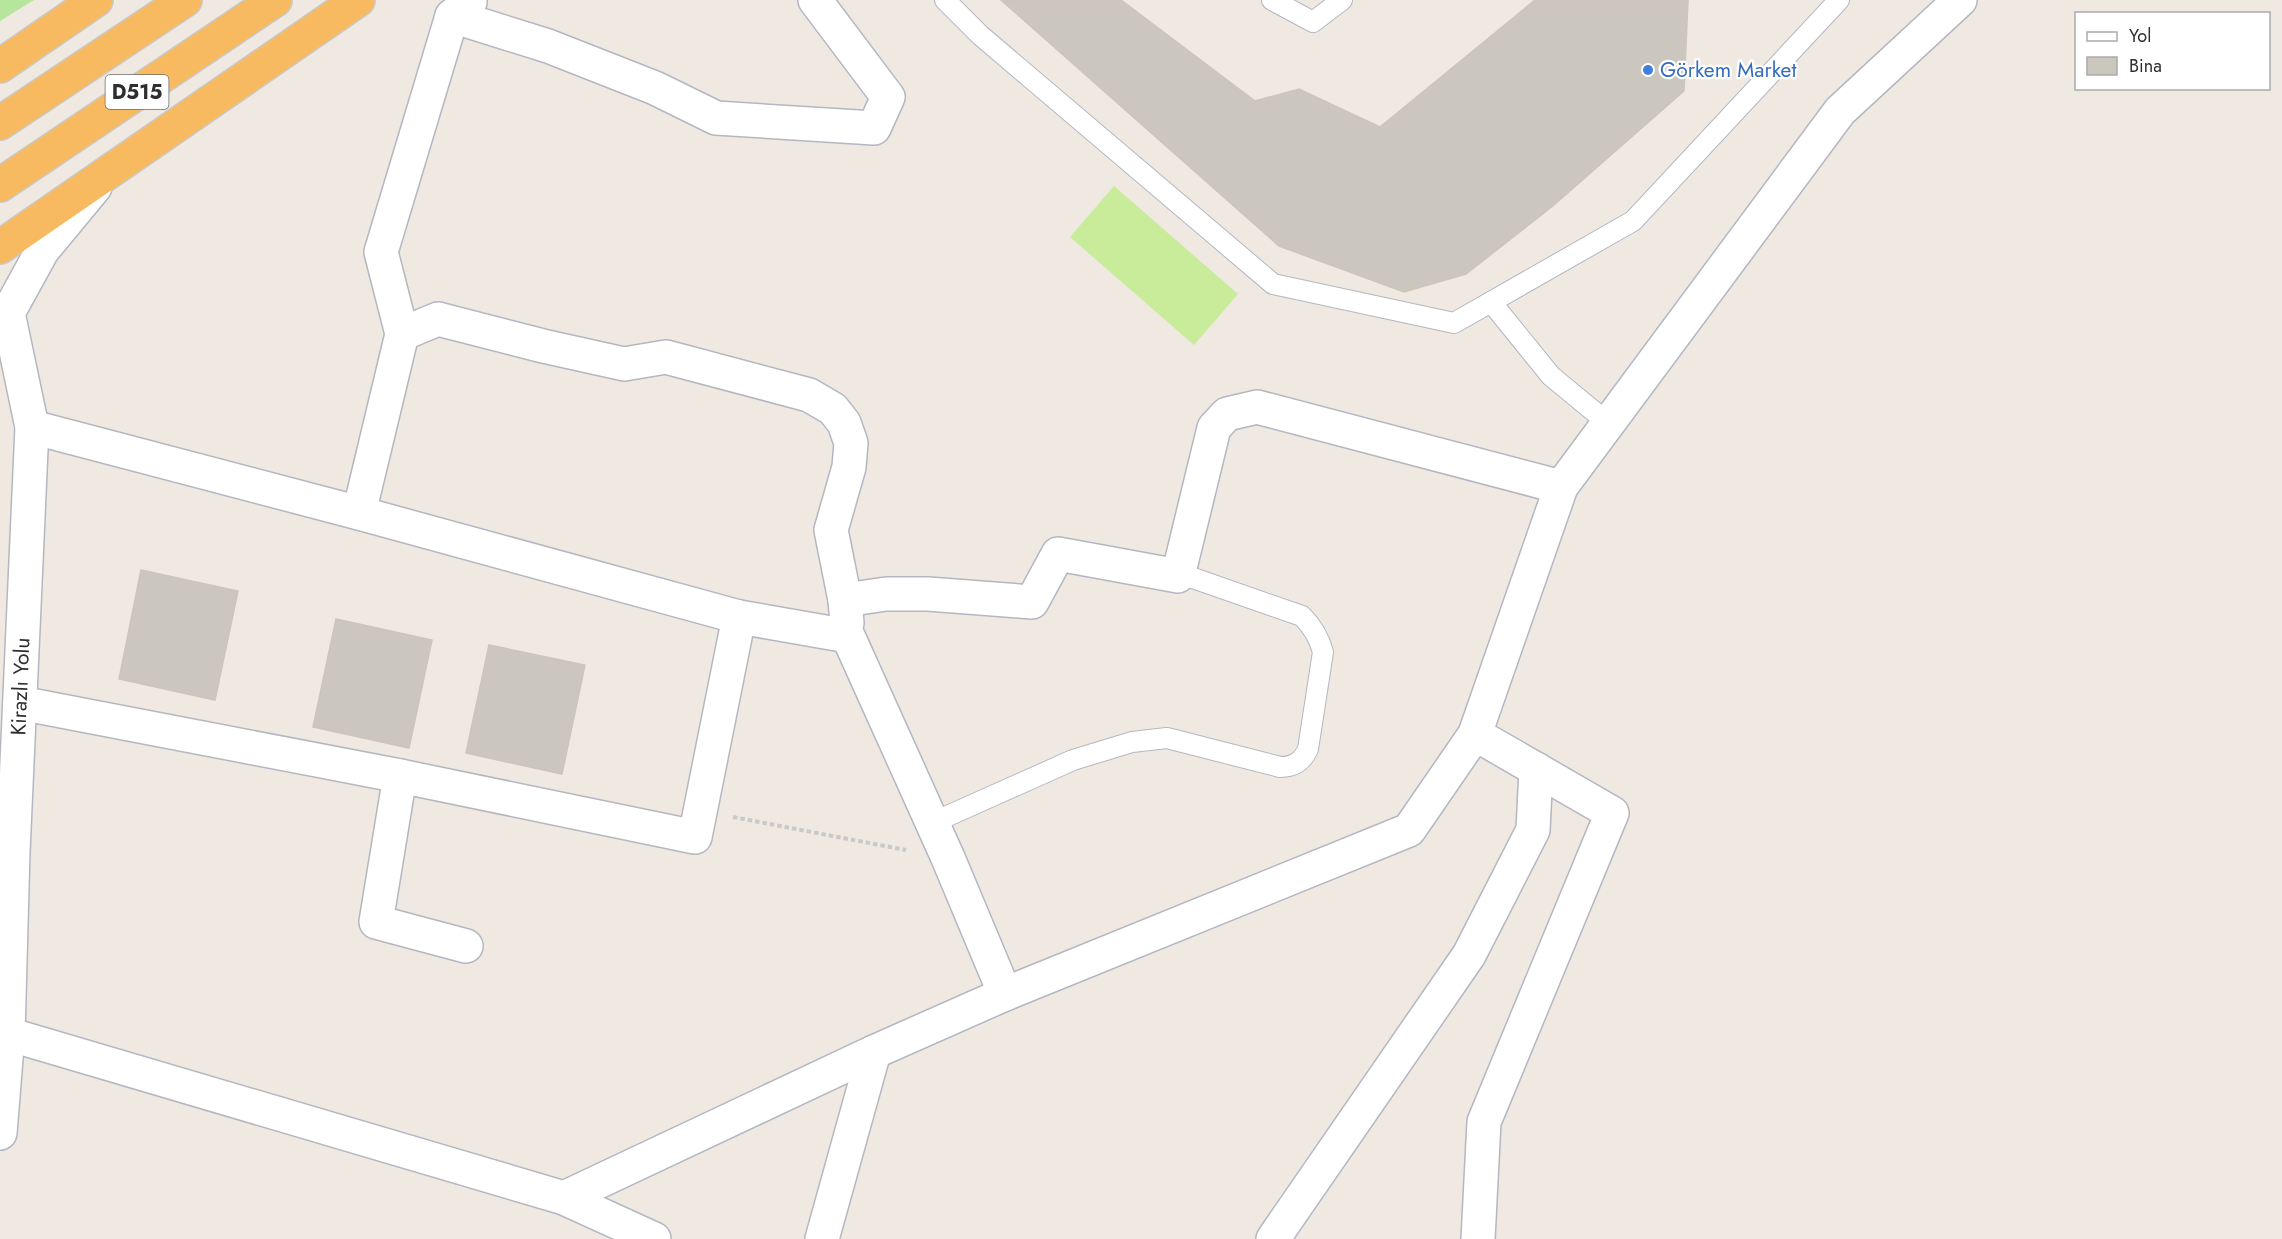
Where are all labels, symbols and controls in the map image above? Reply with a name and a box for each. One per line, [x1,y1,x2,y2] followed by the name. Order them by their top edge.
[2075,12,2270,90] legend
[2129,23,2151,49] text: Yol
[2129,53,2162,79] text: Bina
[1660,55,1796,85] place label: Görkem Market
[1641,63,1655,77] marker: Görkem Market
[106,75,168,109] road number: D515
[3,637,38,736] street label: Kirazlı Yolu

